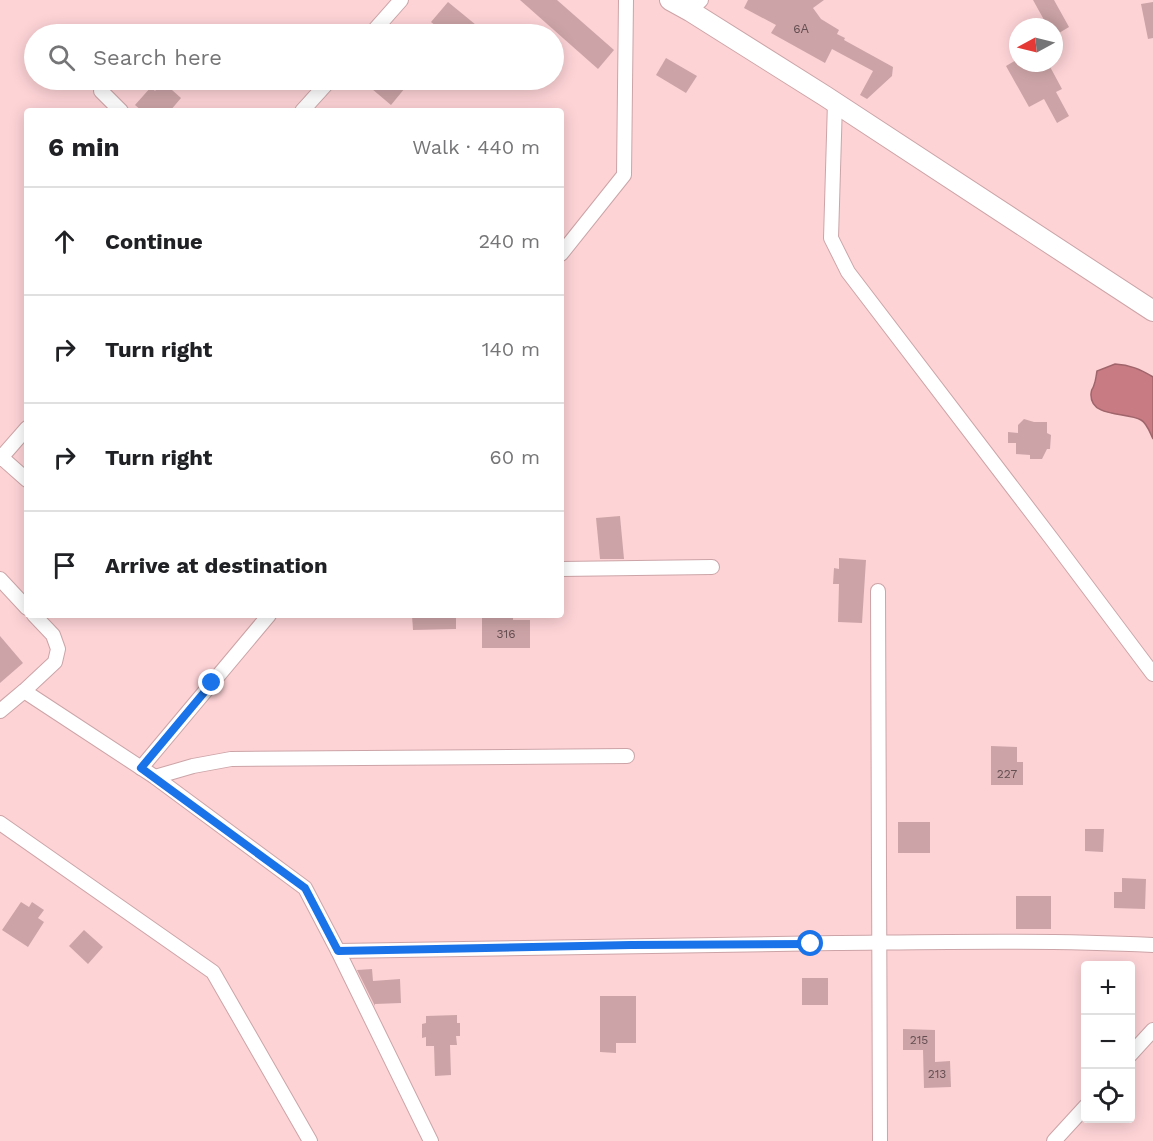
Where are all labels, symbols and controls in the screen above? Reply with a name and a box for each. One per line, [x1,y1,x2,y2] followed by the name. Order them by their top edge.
[1009,18,1063,72] north arrow
[793,22,809,36] house number: 6А
[24,24,564,90] search box
[45,41,78,74] icon: search
[93,45,222,70] text: Search here
[48,132,120,162] text: 6 min
[412,135,540,159] text: Walk · 440 m
[48,225,81,258] icon: ahead
[105,229,203,254] text: Continue
[478,229,540,253] text: 240 m
[48,333,81,366] icon: right
[105,337,212,362] text: Turn right
[482,337,540,361] text: 140 m
[48,441,81,474] icon: right
[105,445,212,470] text: Turn right
[490,445,540,469] text: 60 m
[48,549,81,582] icon: arrive
[105,553,328,578] text: Arrive at destination
[497,627,515,641] house number: 316
[198,669,224,695] route end
[997,767,1018,781] house number: 227
[797,930,823,956] route start
[1081,961,1135,1123] map controls
[1081,961,1135,1015] button: +
[1081,1015,1135,1069] button: −
[910,1033,928,1047] house number: 215
[928,1067,946,1081] house number: 213
[1081,1069,1135,1123] button: locate

